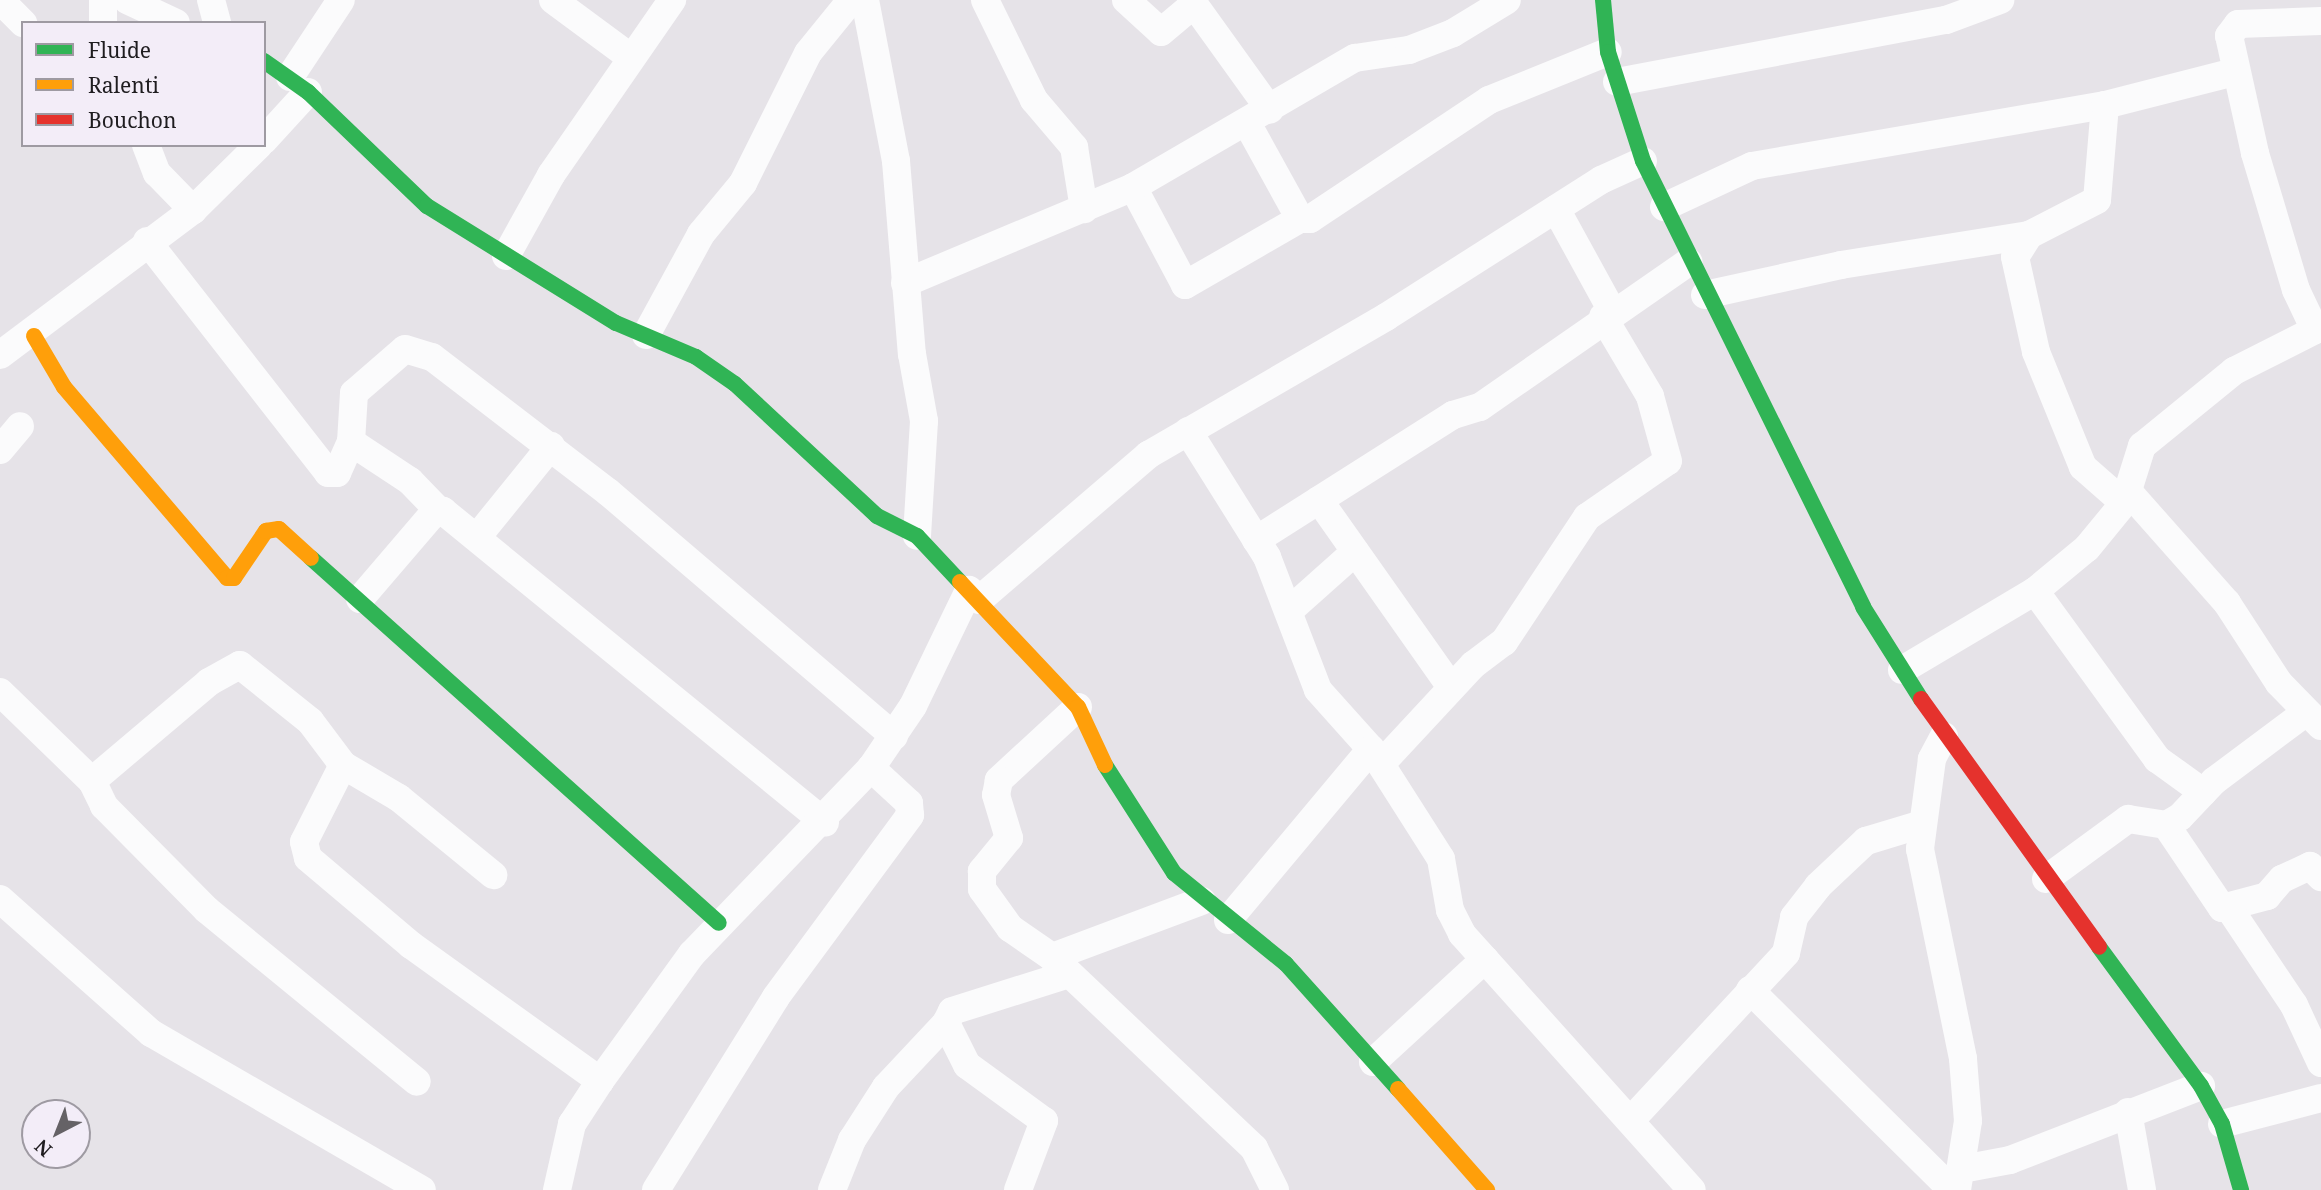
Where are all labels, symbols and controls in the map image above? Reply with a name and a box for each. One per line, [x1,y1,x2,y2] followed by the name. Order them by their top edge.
[21,21,266,147] legend
[88,36,151,64] text: Fluide
[88,71,159,99] text: Ralenti
[88,106,177,134] text: Bouchon
[21,1099,91,1169] north arrow
[29,1133,58,1163] text: N

